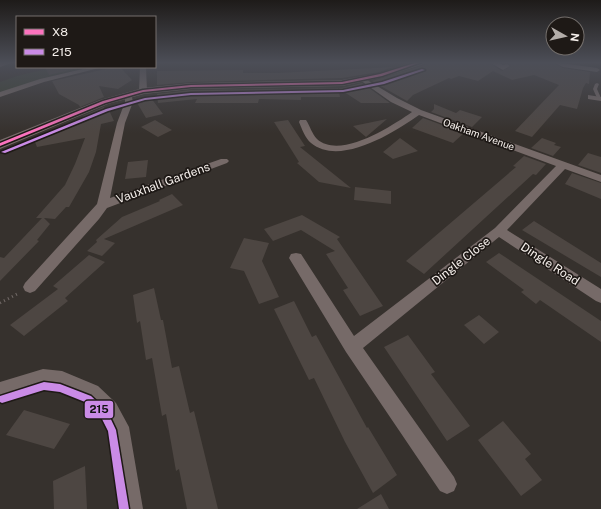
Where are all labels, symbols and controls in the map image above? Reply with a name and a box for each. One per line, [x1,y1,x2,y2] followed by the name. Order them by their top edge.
[16,16,156,68] legend
[545,16,585,56] north arrow
[52,25,68,39] text: X8
[568,32,581,42] text: N
[52,45,72,59] text: 215
[442,116,517,153] street label: Oakham Avenue
[114,160,212,206] street label: Vauxhall Gardens
[429,234,493,288] street label: Dingle Close
[518,240,582,288] street label: Dingle Road
[84,400,114,419] line badge: 215
[89,403,109,415] text: 215

